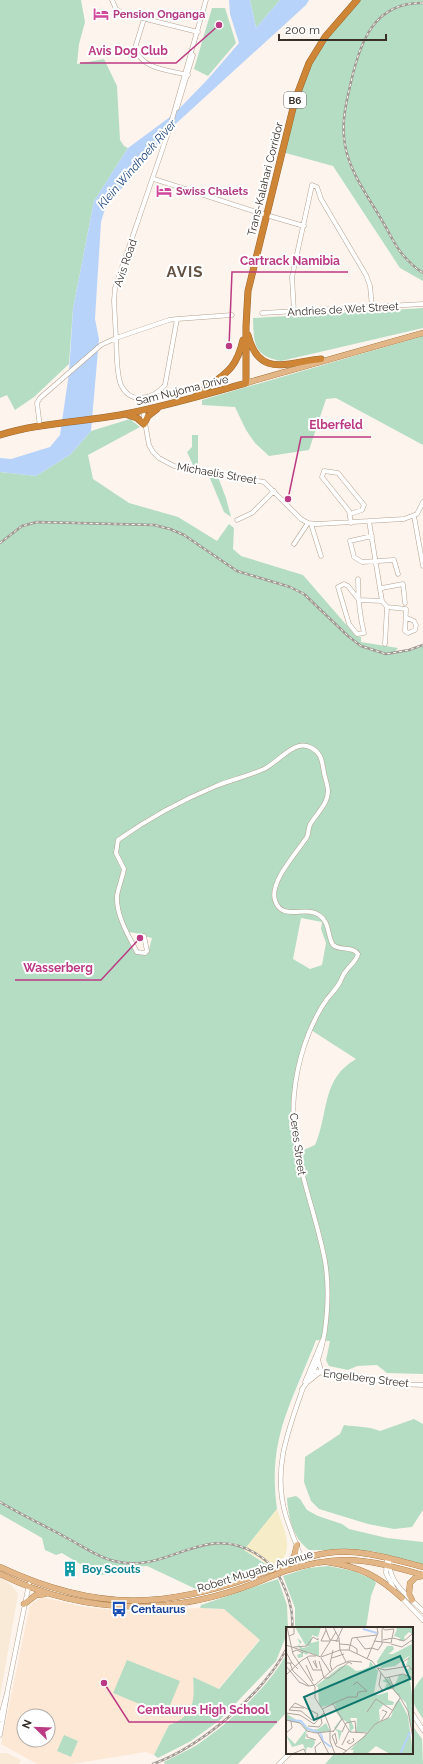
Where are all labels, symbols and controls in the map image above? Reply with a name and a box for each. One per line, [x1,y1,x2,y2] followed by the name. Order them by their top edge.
[92,5,110,23] hotel icon: Pension Onganga
[113,8,205,21] place label: Pension Onganga
[279,16,386,42] scale bar
[285,23,320,37] text: 200 m
[80,39,176,63] callout: Avis Dog Club
[88,44,168,58] text: Avis Dog Club
[284,92,306,108] road number: B6
[95,116,180,211] water label: Klein Windhoek River
[245,121,286,237] street label: Trans-Kalahari Corridor
[155,182,173,200] hotel icon: Swiss Chalets
[176,185,249,198] place label: Swiss Chalets
[111,237,140,289] street label: Avis Road
[232,248,348,272] callout: Cartrack Namibia
[240,254,340,268] text: Cartrack Namibia
[167,263,203,281] district label: AVIS
[287,300,399,319] street label: Andries de Wet Street
[135,373,230,408] street label: Sam Nujoma Drive
[301,413,371,437] callout: Elberfeld
[309,418,363,432] text: Elberfeld
[176,460,258,487] street label: Michaelis Street
[15,956,101,980] callout: Wasserberg
[23,961,93,975] text: Wasserberg
[287,1112,308,1176] street label: Ceres Street
[322,1367,410,1390] street label: Engelberg Street
[196,1548,315,1595] street label: Robert Mugabe Avenue
[61,1560,79,1578] building icon: Boy Scouts
[82,1563,141,1576] place label: Boy Scouts
[110,1600,128,1618] bus stop icon: Centaurus
[131,1603,186,1616] place label: Centaurus
[286,1627,413,1754] inset map
[129,1698,277,1722] callout: Centaurus High School
[137,1703,269,1717] text: Centaurus High School
[16,1708,56,1748] north arrow
[20,1718,35,1731] text: N

